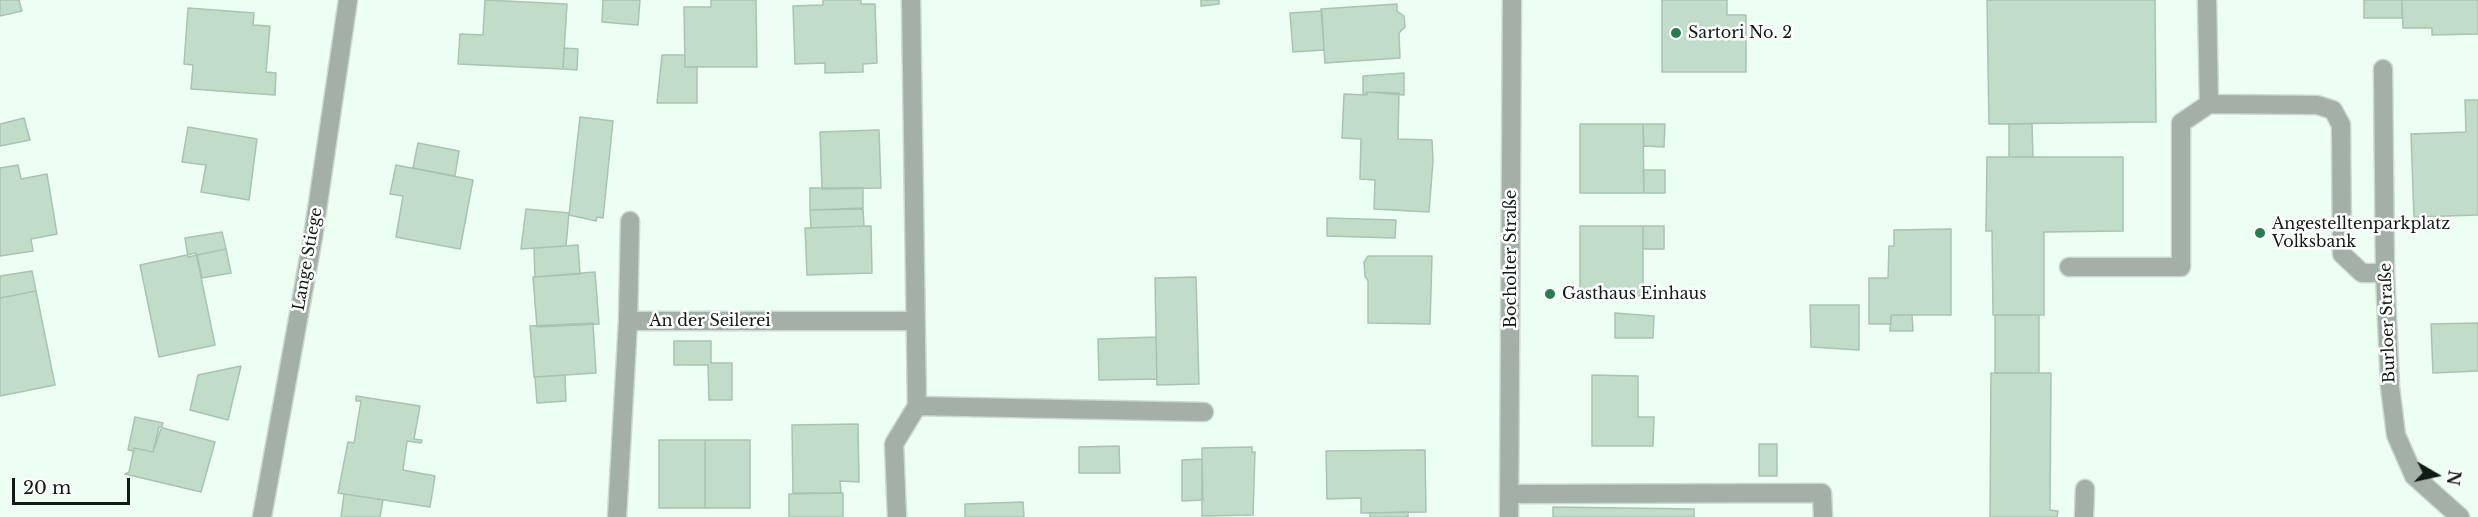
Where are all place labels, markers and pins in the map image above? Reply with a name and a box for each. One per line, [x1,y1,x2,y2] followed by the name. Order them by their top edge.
[1688,23,1792,43] place label: Sartori No. 2
[1669,26,1683,40] marker: Sartori No. 2
[2272,214,2450,252] place label: Angestelltenparkplatz Volksbank
[2253,226,2267,240] marker: Angestelltenparkplatz Volksbank
[1562,284,1706,304] place label: Gasthaus Einhaus
[1543,287,1557,301] marker: Gasthaus Einhaus

